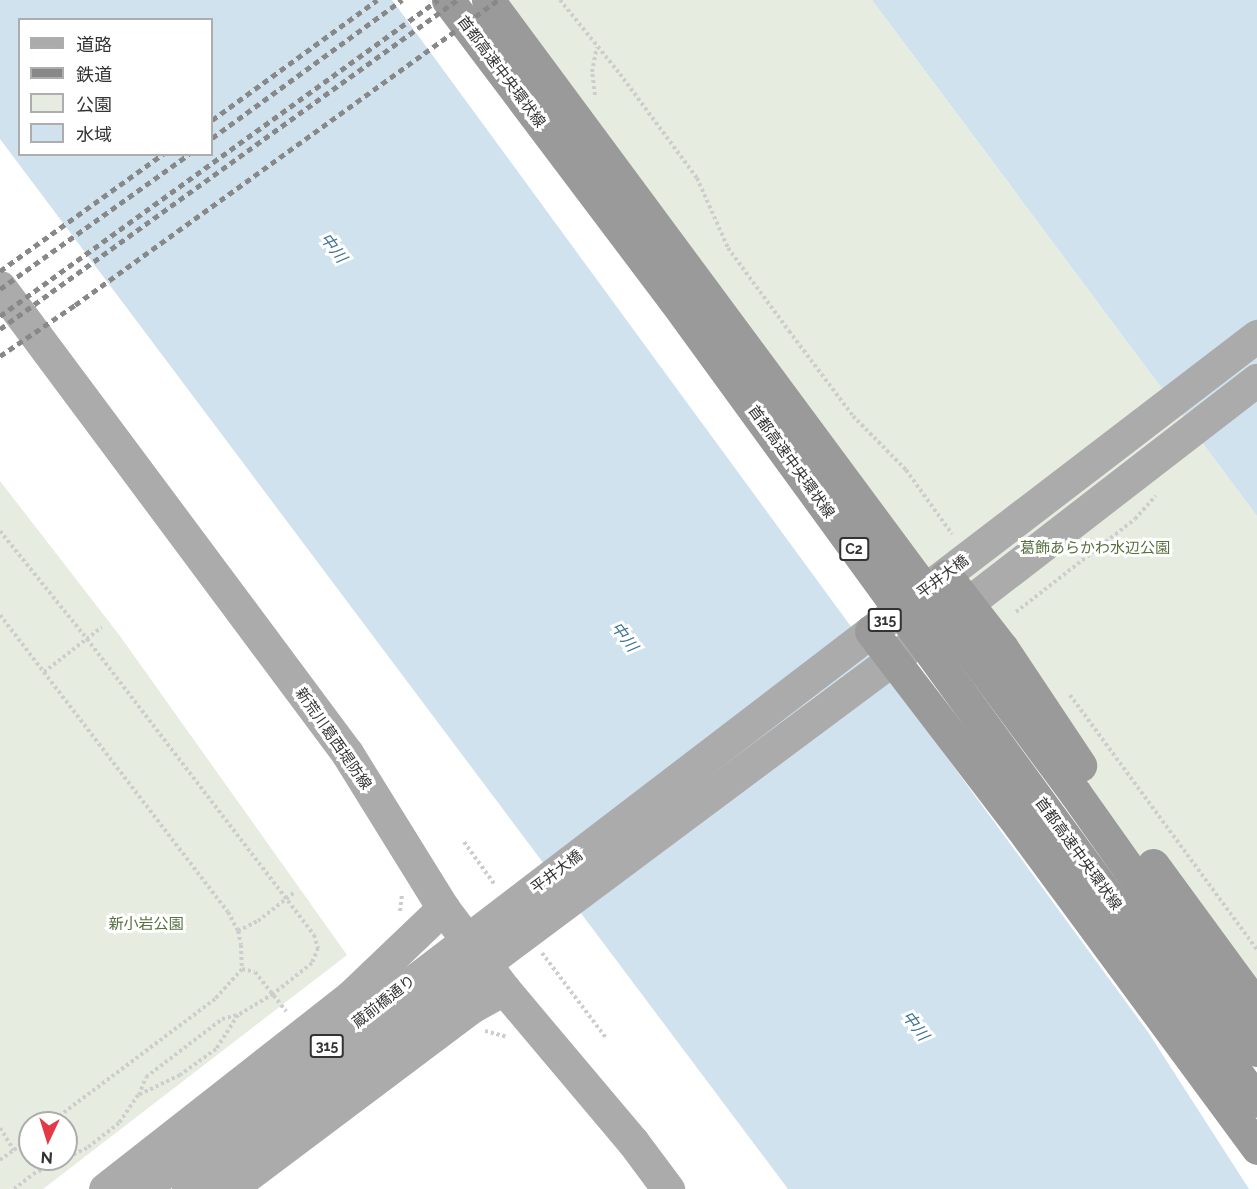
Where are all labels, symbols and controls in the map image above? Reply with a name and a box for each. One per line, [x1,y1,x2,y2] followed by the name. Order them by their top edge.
[453,13,549,131] street label: 首都高速中央環状線
[18,18,213,156] legend
[76,34,112,55] text: 道路
[76,64,112,85] text: 鉄道
[76,94,112,115] text: 公園
[76,124,112,145] text: 水域
[316,229,350,267] water label: 中川
[744,402,838,522] street label: 首都高速中央環状線
[839,538,869,560] road number: C2
[1020,540,1170,558] park label: 葛飾あらかわ水辺公園
[914,552,972,602] street label: 平井大橋
[867,609,903,631] road number: 315
[607,618,641,656] water label: 中川
[291,685,375,793] street label: 新荒川葛西堤防線
[1031,794,1125,914] street label: 首都高速中央環状線
[528,847,586,897] street label: 平井大橋
[109,916,183,934] park label: 新小岩公園
[349,972,419,1032] street label: 蔵前橋通り
[898,1007,932,1045] water label: 中川
[309,1035,345,1057] road number: 315
[18,1111,78,1171] north arrow
[40,1148,54,1167] text: N

